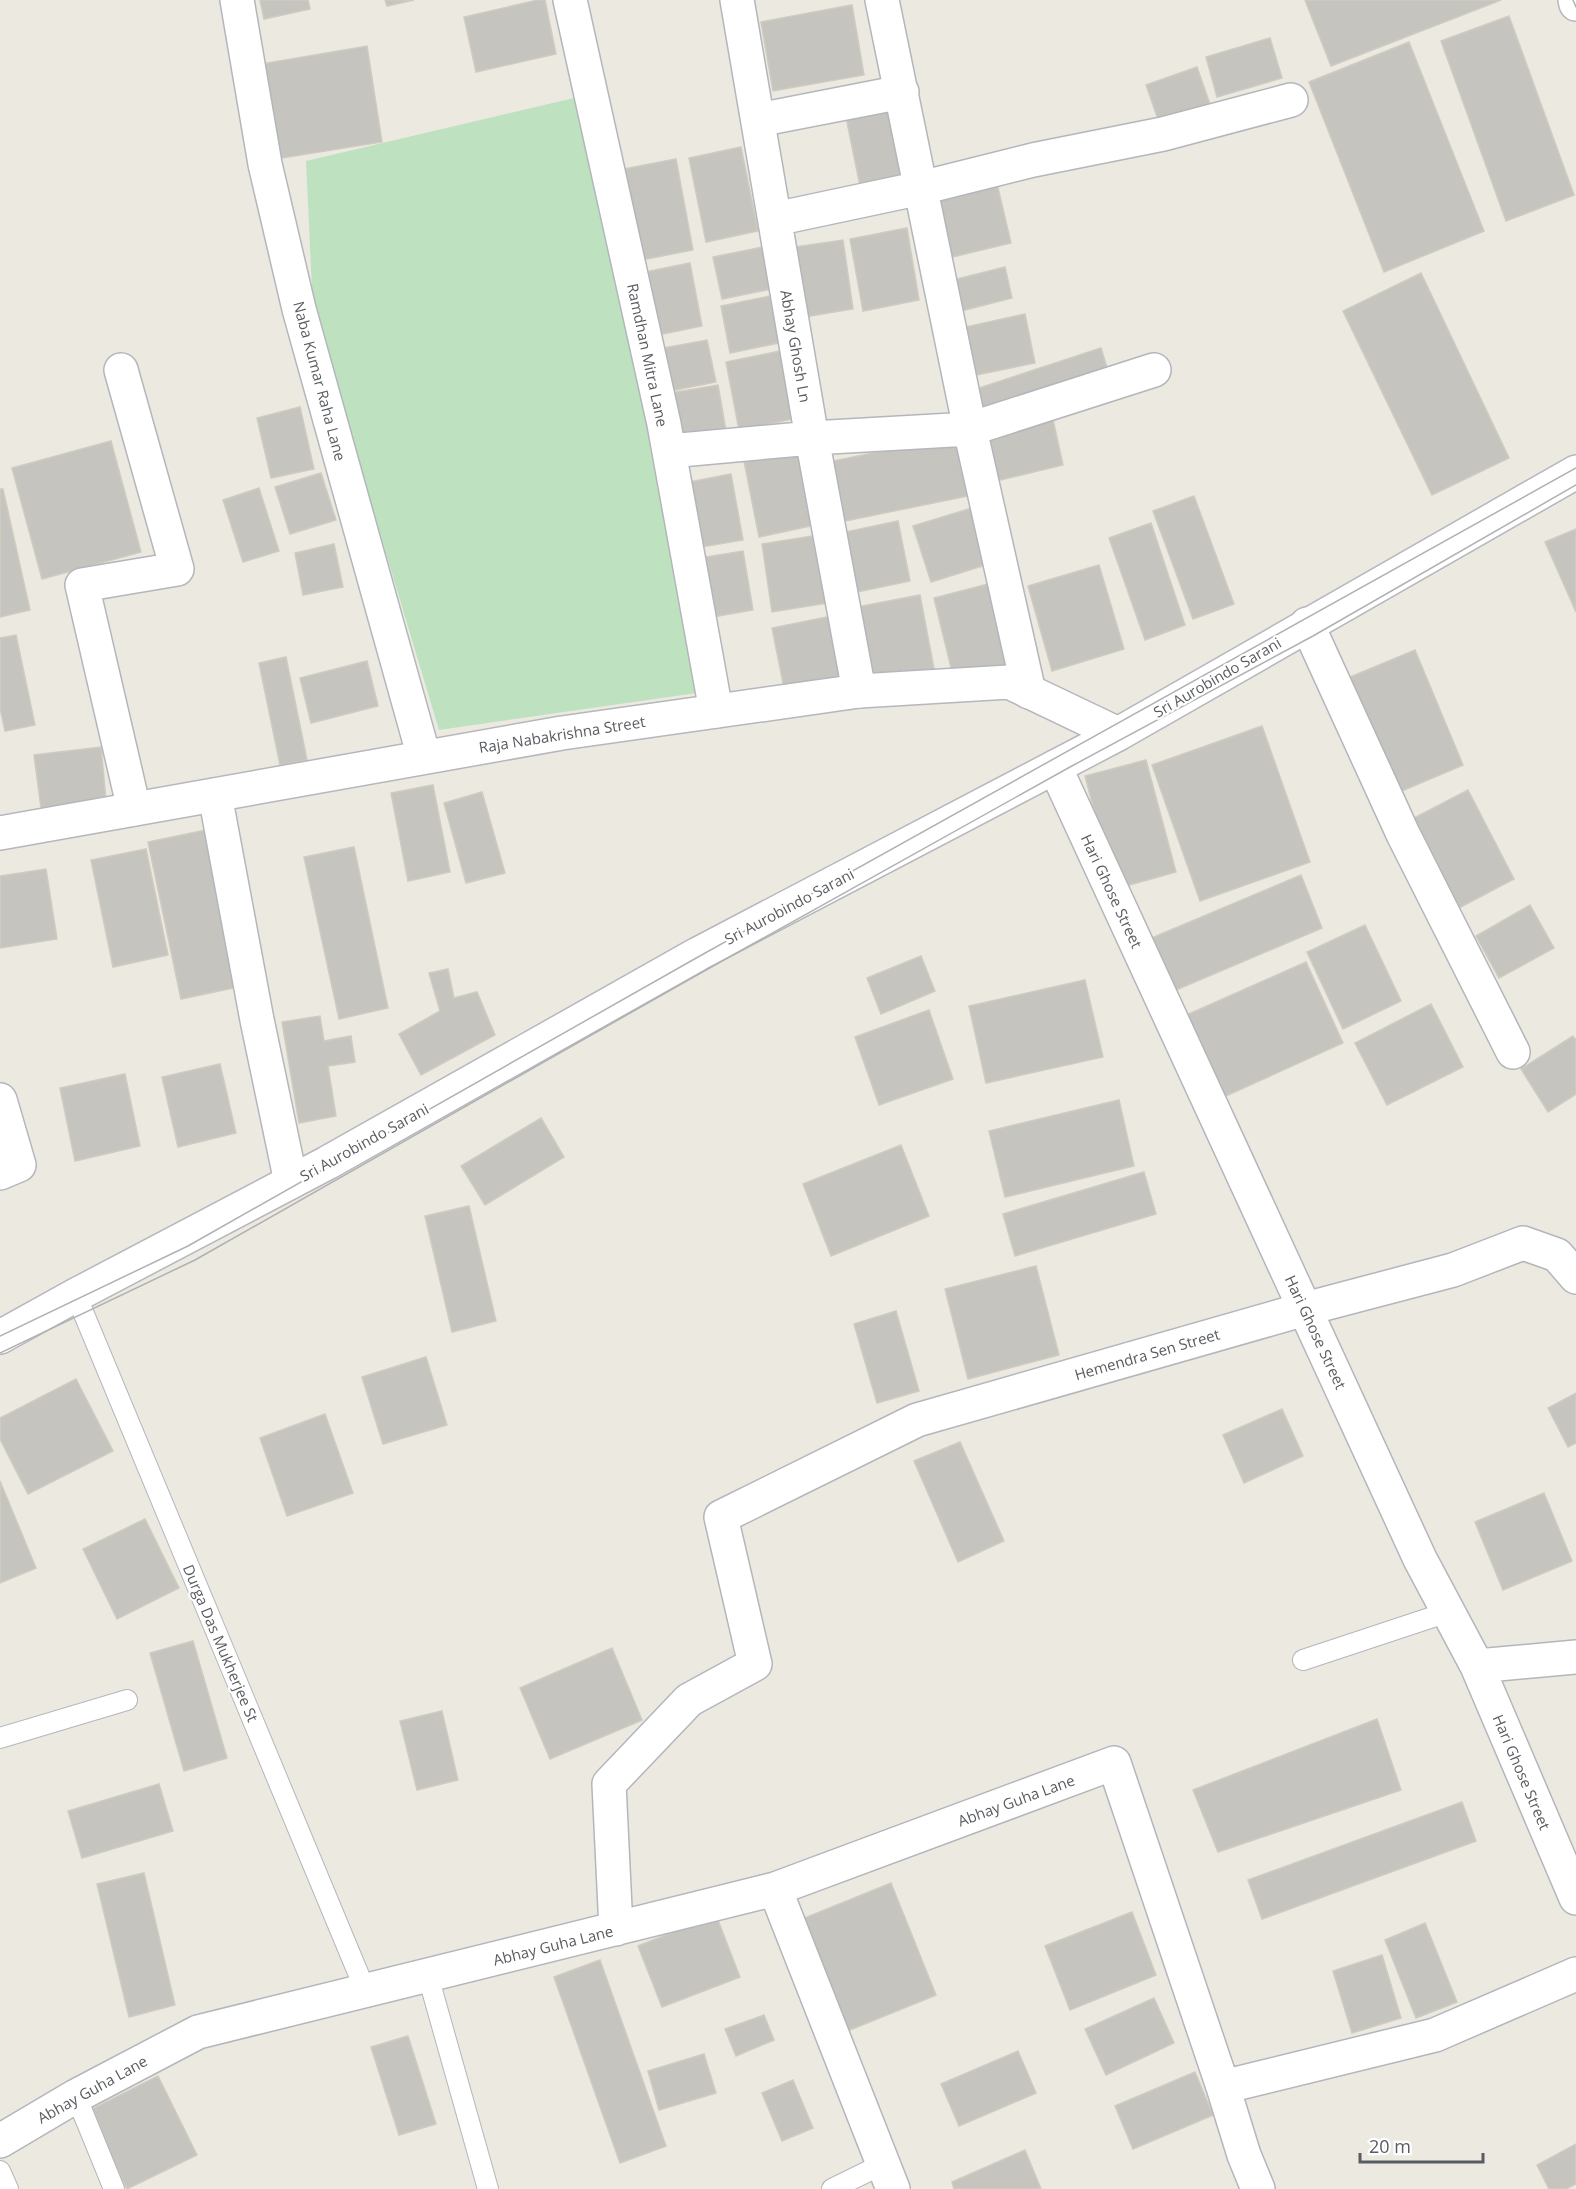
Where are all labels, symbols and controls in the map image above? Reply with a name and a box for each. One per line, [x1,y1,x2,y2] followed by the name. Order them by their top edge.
[623,281,673,429] street label: Ramdhan Mitra Lane
[776,288,816,404] street label: Abhay Ghosh Ln
[289,299,351,463] street label: Naba Kumar Raha Lane
[1150,632,1284,722] street label: Sri Aurobindo Sarani
[477,711,647,757] street label: Raja Nabakrishna Street
[1077,831,1147,951] street label: Hari Ghose Street
[721,863,857,949] street label: Sri Aurobindo Sarani
[296,1098,432,1186] street label: Sri Aurobindo Sarani
[1281,1272,1351,1392] street label: Hari Ghose Street
[1072,1324,1222,1384] street label: Hemendra Sen Street
[179,1561,263,1725] street label: Durga Das Mukherjee St
[1489,1711,1555,1833] street label: Hari Ghose Street
[955,1770,1077,1830] street label: Abhay Guha Lane
[491,1920,615,1970] street label: Abhay Guha Lane
[33,2050,151,2128] street label: Abhay Guha Lane
[1360,2126,1483,2164] scale bar
[1369,2134,1411,2158] text: 20 m

